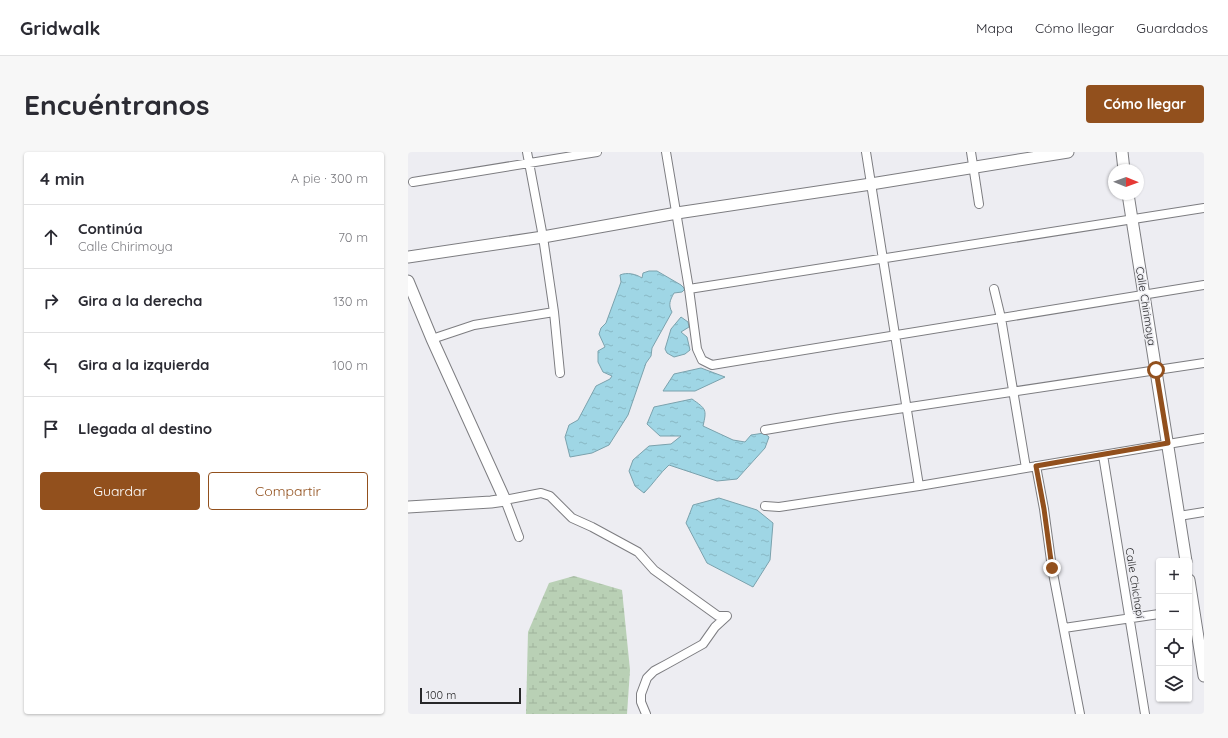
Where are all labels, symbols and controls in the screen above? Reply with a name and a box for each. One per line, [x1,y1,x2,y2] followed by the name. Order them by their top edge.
[20,16,100,40] text: Gridwalk
[976,19,1013,37] text: Mapa
[1035,19,1114,37] text: Cómo llegar
[1136,19,1208,37] text: Guardados
[1086,85,1204,123] button: Cómo llegar
[24,87,209,122] text: Encuéntranos
[1108,164,1144,200] north arrow
[40,168,85,189] text: 4 min
[291,170,368,186] text: A pie · 300 m
[78,219,143,238] text: Continúa
[40,226,62,248] icon: ahead
[338,229,368,245] text: 70 m
[78,238,173,254] text: Calle Chirimoya
[1133,265,1159,347] street label: Calle Chirimoya
[40,290,62,312] icon: right
[78,291,203,310] text: Gira a la derecha
[333,293,368,309] text: 130 m
[40,354,62,376] icon: left
[78,355,210,374] text: Gira a la izquierda
[332,357,368,373] text: 100 m
[1147,361,1165,379] route start
[40,418,62,440] icon: arrive
[78,419,212,438] text: Llegada al destino
[40,472,200,510] button: Guardar
[208,472,368,510] button: Compartir
[1122,547,1148,620] street label: Calle Chichapí
[1156,558,1192,702] map controls
[1156,558,1192,594] button: +
[1043,559,1061,577] route end
[1156,594,1192,630] button: −
[1156,630,1192,666] button: locate
[1156,666,1192,702] button: layers
[420,686,521,705] scale bar
[426,688,456,702] text: 100 m

